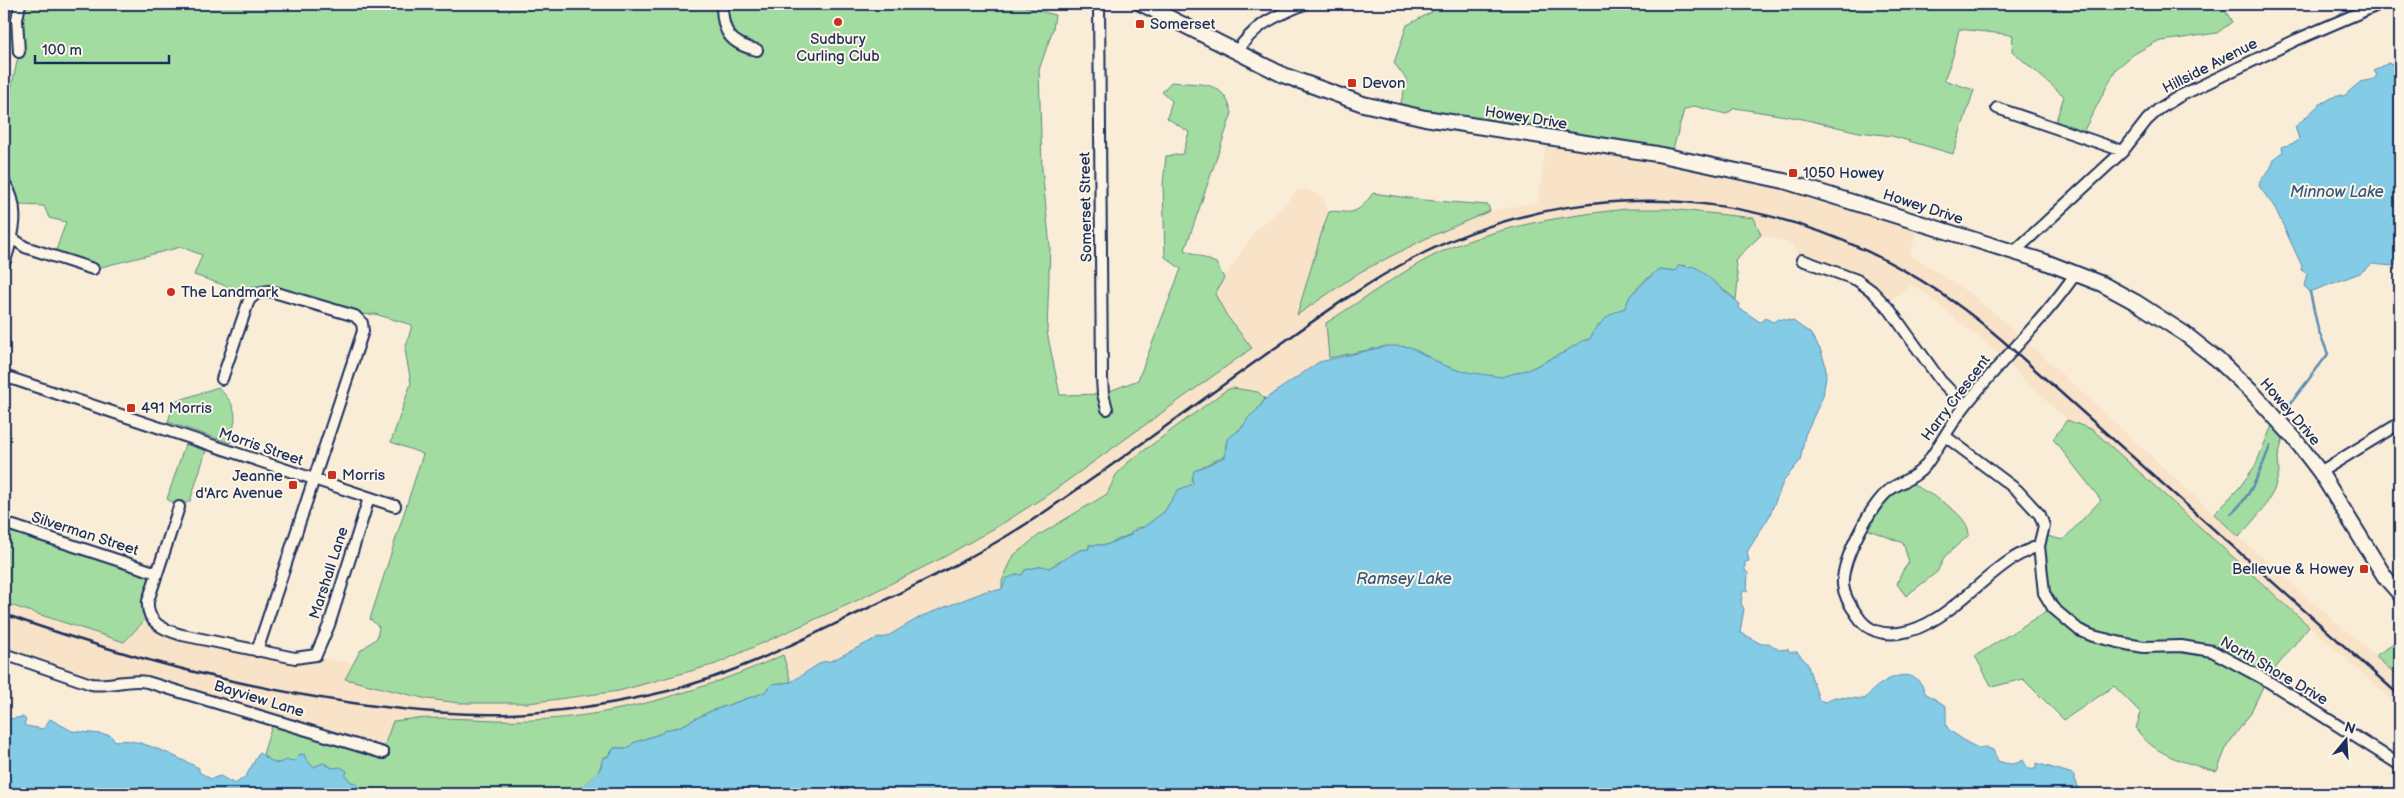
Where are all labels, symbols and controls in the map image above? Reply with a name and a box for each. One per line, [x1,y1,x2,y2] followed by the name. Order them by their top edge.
[1150,15,1216,34] place label: Somerset
[832,16,844,28] marker: Sudbury Curling Club
[1134,18,1146,30] marker: Somerset
[796,30,880,66] place label: Sudbury Curling Club
[35,32,169,64] scale bar
[2159,34,2261,98] street label: Hillside Avenue
[42,41,82,60] text: 100 m
[1362,74,1406,93] place label: Devon
[1346,77,1358,89] marker: Devon
[1483,102,1569,134] street label: Howey Drive
[1076,151,1096,262] street label: Somerset Street
[1803,164,1884,183] place label: 1050 Howey
[1787,167,1799,179] marker: 1050 Howey
[2290,183,2384,202] water label: Minnow Lake
[1880,185,1966,229] street label: Howey Drive
[181,283,279,302] place label: The Landmark
[165,286,177,298] marker: The Landmark
[1917,351,1995,445] street label: Harry Crescent
[2256,374,2325,450] street label: Howey Drive
[141,399,212,418] place label: 491 Morris
[125,402,137,414] marker: 491 Morris
[216,424,306,470] street label: Morris Street
[342,466,386,485] place label: Morris
[195,467,283,503] place label: Jeanne d'Arc Avenue
[326,469,338,481] marker: Morris
[287,479,299,491] marker: Jeanne d'Arc Avenue
[29,508,141,560] street label: Silverman Street
[305,524,353,622] street label: Marshall Lane
[2232,560,2354,579] place label: Bellevue & Howey
[2358,563,2370,575] marker: Bellevue & Howey
[1356,570,1452,589] water label: Ramsey Lake
[2217,632,2331,710] street label: North Shore Drive
[212,676,307,722] street label: Bayview Lane
[2322,716,2372,766] north arrow
[2342,718,2357,738] text: N

